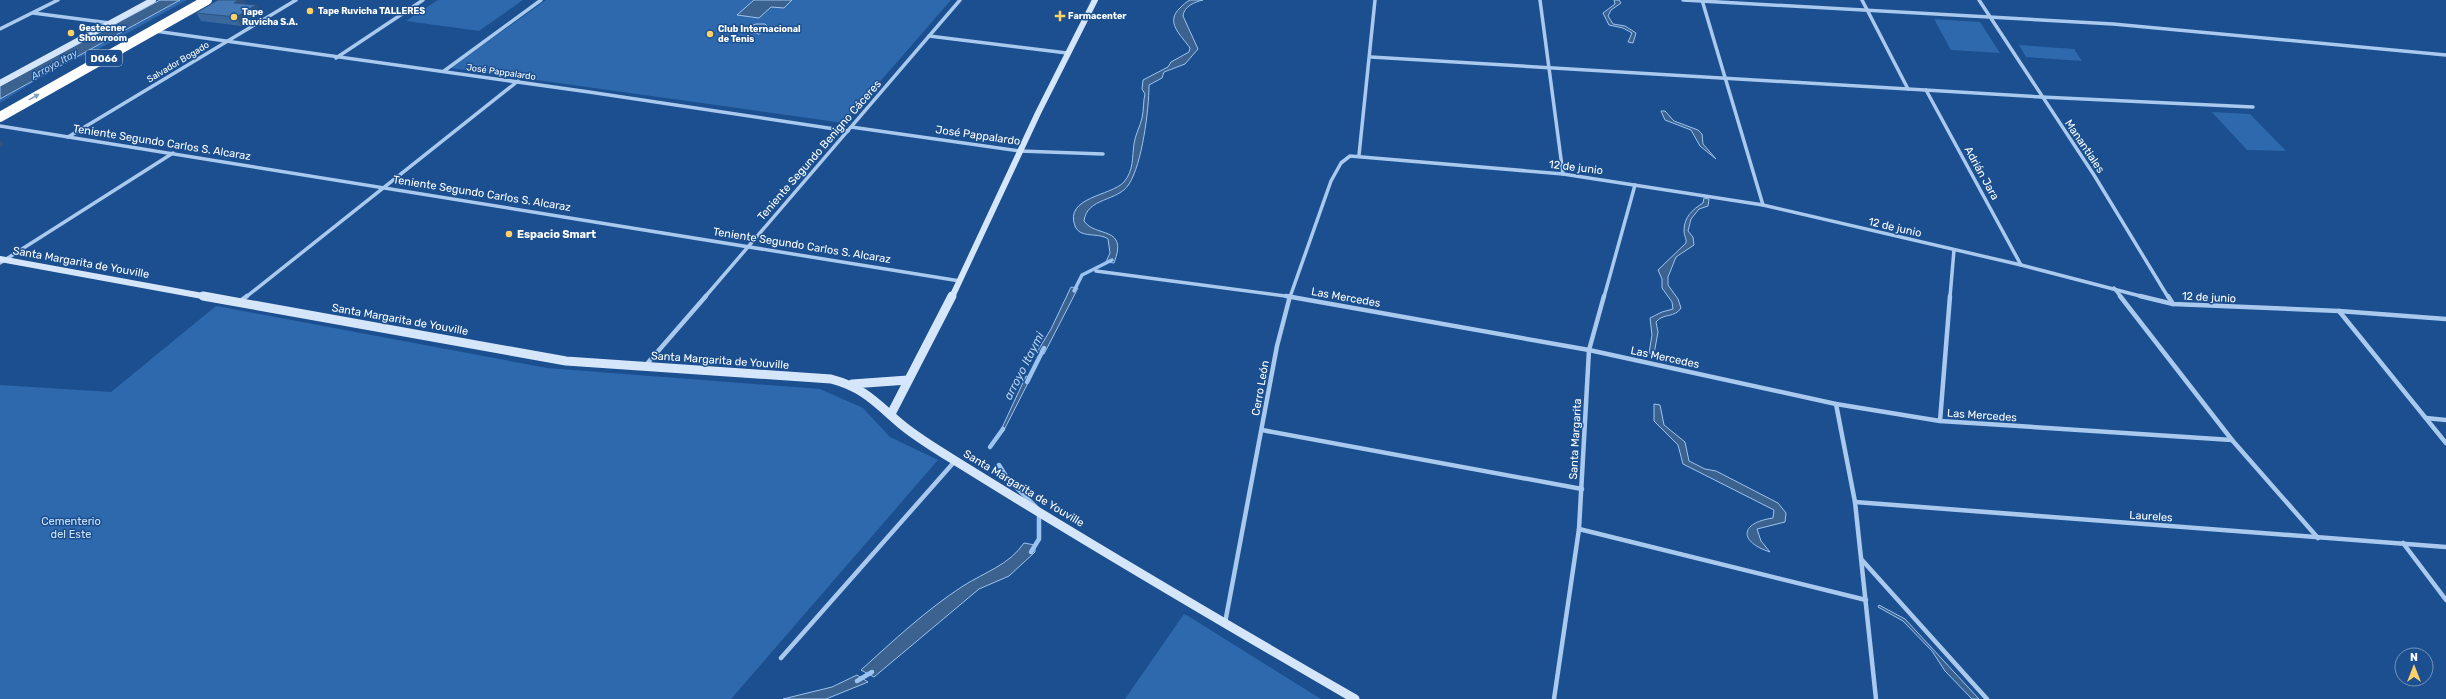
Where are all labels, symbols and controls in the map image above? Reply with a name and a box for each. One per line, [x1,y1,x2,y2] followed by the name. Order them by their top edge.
[305,6,315,16] marker: Tape Ruvicha TALLERES
[318,6,425,16] place label: Tape Ruvicha TALLERES
[242,7,298,27] place label: Tape Ruvicha S.A.
[1055,11,1065,21] marker: Farmacenter
[1068,11,1126,21] place label: Farmacenter
[229,12,239,22] marker: Tape Ruvicha S.A.
[79,23,127,43] place label: Gestecner Showroom
[718,24,801,44] place label: Club Internacional de Tenis
[66,28,76,38] marker: Gestecner Showroom
[705,29,715,39] marker: Club Internacional de Tenis
[145,40,211,84] street label: Salvador Bogado
[28,47,80,83] water label: Arroyo Itay
[86,50,122,66] road number: D066
[466,62,536,82] street label: José Pappalardo
[755,77,884,223] street label: Teniente Segundo Benigno Cáceres
[28,94,40,101] one-way arrow
[2062,117,2107,176] street label: Manantiales
[72,122,252,163] street label: Teniente Segundo Carlos S. Alcaraz
[935,123,1021,148] street label: José Pappalardo
[1962,144,2002,202] street label: Adrián Jara
[1548,158,1604,177] street label: 12 de junio
[392,173,572,214] street label: Teniente Segundo Carlos S. Alcaraz
[1867,215,1923,240] street label: 12 de junio
[712,225,892,266] street label: Teniente Segundo Carlos S. Alcaraz
[517,228,596,241] place label: Espacio Smart
[504,229,514,239] marker: Espacio Smart
[12,244,150,281] street label: Santa Margarita de Youville
[1310,285,1382,310] street label: Las Mercedes
[2182,290,2236,305] street label: 12 de junio
[331,301,469,338] street label: Santa Margarita de Youville
[1001,329,1048,402] water label: arroyo Itaymi
[1629,344,1701,371] street label: Las Mercedes
[650,349,789,372] street label: Santa Margarita de Youville
[1249,359,1272,417] street label: Cerro León
[1567,398,1584,480] street label: Santa Margarita
[1947,407,2018,424] street label: Las Mercedes
[961,447,1086,530] street label: Santa Margarita de Youville
[2129,508,2174,525] street label: Laureles
[41,515,101,541] park label: Cementerio del Este
[2394,647,2434,687] north arrow
[2410,651,2418,664] text: N

